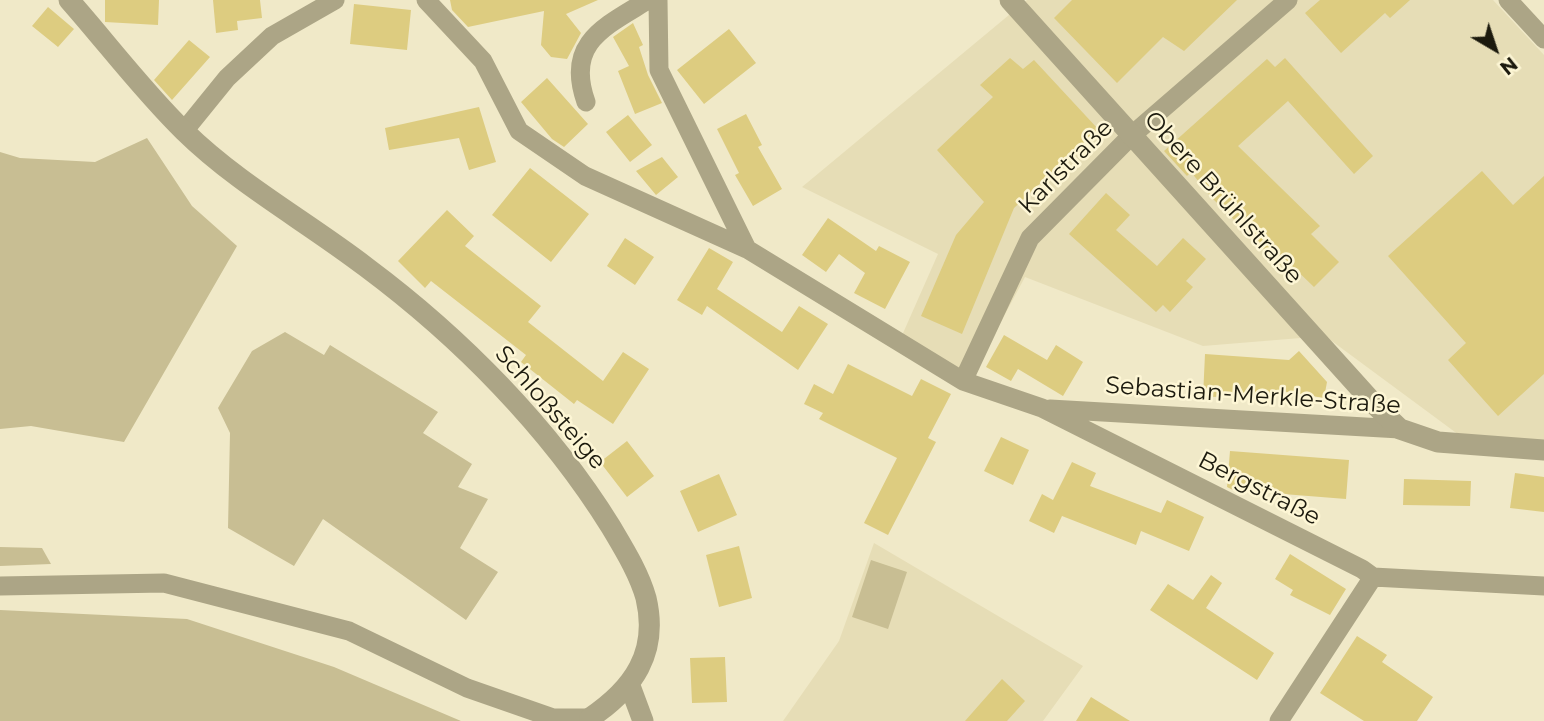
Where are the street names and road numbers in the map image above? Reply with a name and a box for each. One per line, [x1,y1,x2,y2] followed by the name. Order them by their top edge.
[1138,106,1308,290] street label: Obere Brühlstraße
[1013,114,1119,220] street label: Karlstraße
[488,340,612,476] street label: Schloßsteige
[1104,371,1402,421] street label: Sebastian-Merkle-Straße
[1193,446,1325,532] street label: Bergstraße

